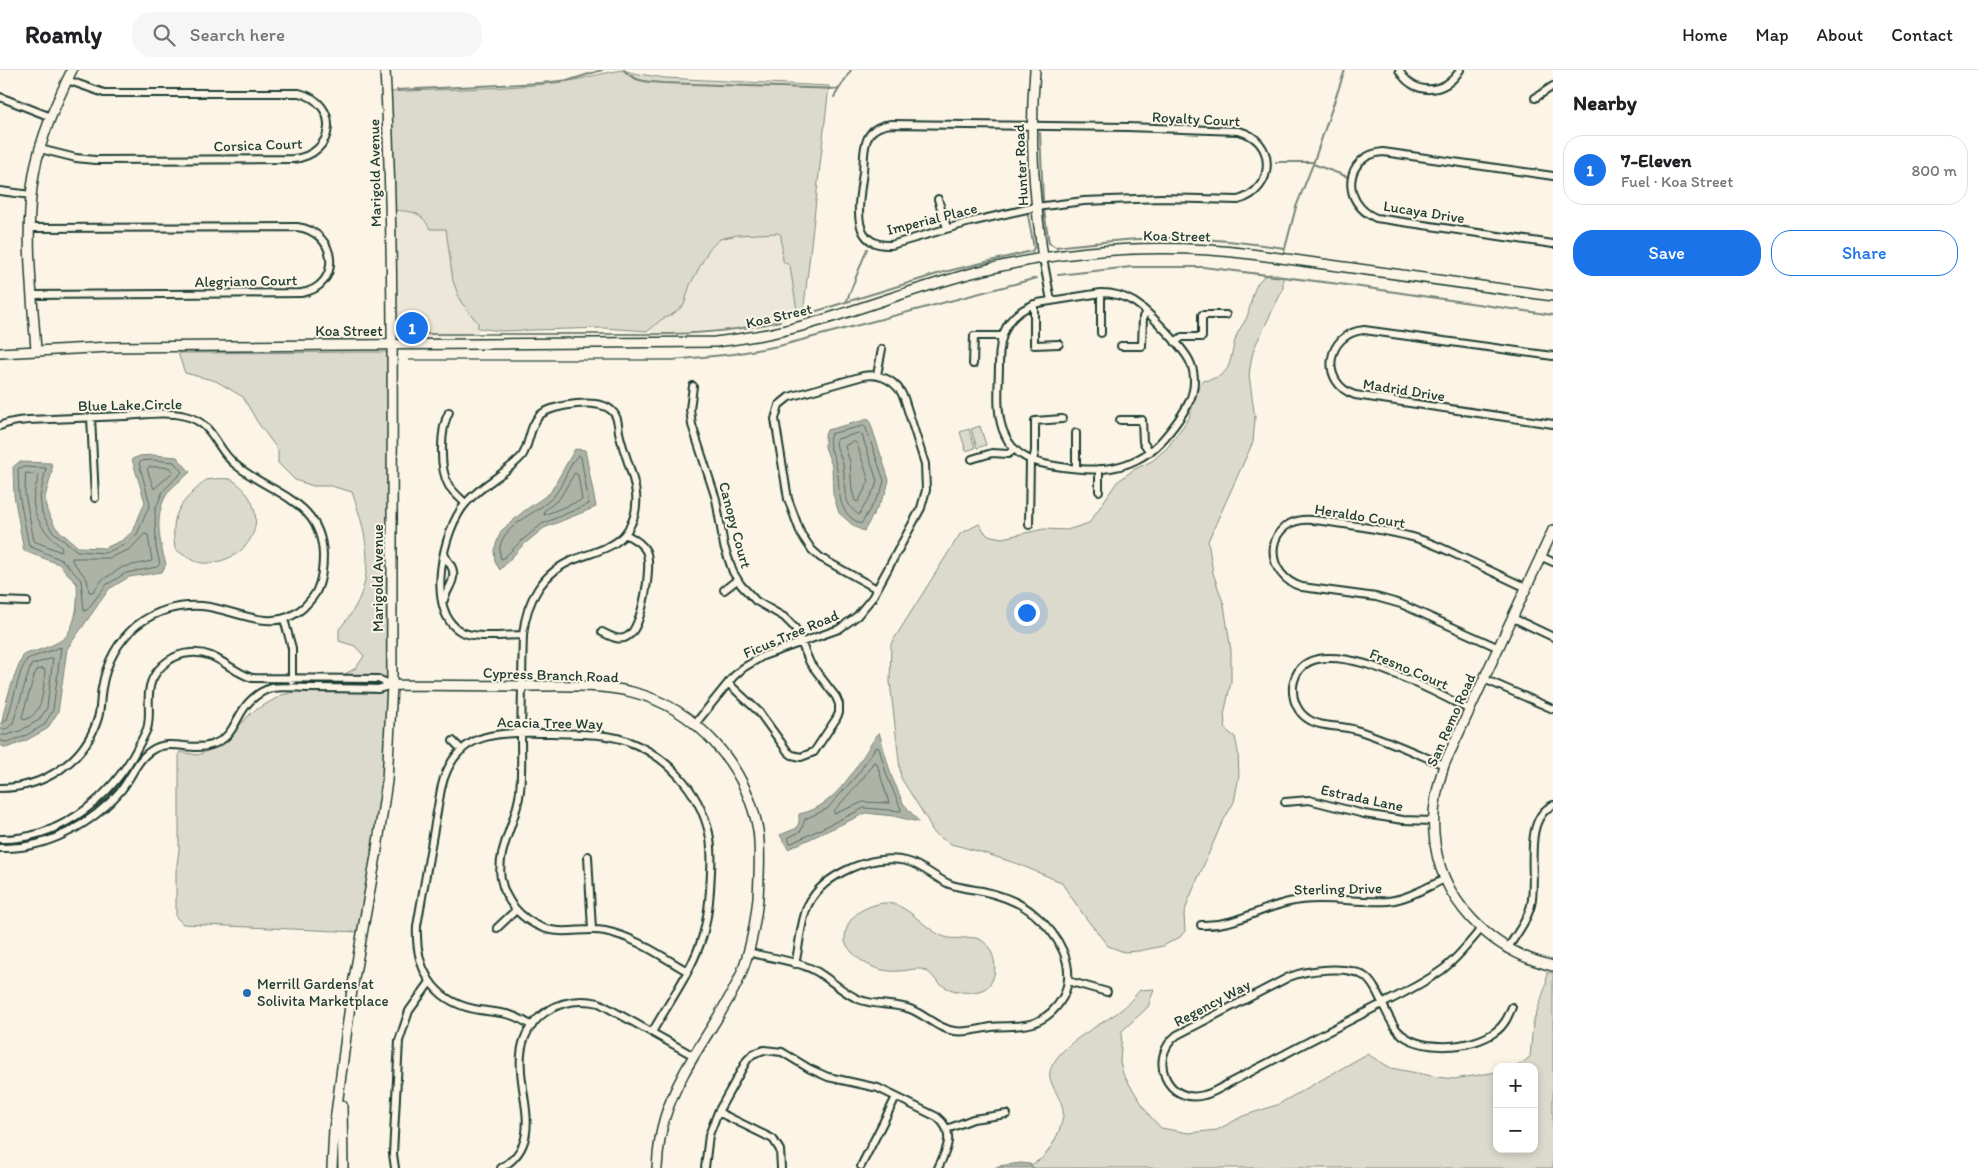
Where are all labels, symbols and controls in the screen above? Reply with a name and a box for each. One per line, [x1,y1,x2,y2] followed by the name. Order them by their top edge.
[132,12,482,57] search box
[25,20,102,49] text: Roamly
[150,21,178,49] icon: search
[190,23,285,46] text: Search here
[1682,24,1728,46] text: Home
[1756,24,1789,46] text: Map
[1817,24,1863,46] text: About
[1891,24,1953,46] text: Contact
[1573,90,1637,115] text: Nearby
[1151,108,1241,130] street label: Royalty Court
[365,119,385,227] street label: Marigold Avenue
[1010,123,1032,206] street label: Hunter Road
[213,134,303,156] street label: Corsica Court
[1621,149,1692,172] text: 7-Eleven
[1586,161,1594,180] text: 1
[1911,161,1957,180] text: 800 m
[1621,172,1733,191] text: Fuel · Koa Street
[1382,197,1466,227] street label: Lucaya Drive
[885,199,979,239] street label: Imperial Place
[1143,226,1211,246] street label: Koa Street
[1573,230,1761,276] button: Save
[1771,230,1958,276] button: Share
[195,271,298,291] street label: Alegriano Court
[744,300,814,332] street label: Koa Street
[396,309,428,347] pin: 1
[315,322,383,340] street label: Koa Street
[1362,375,1446,405] street label: Madrid Drive
[78,395,182,415] street label: Blue Lake Circle
[715,480,755,570] street label: Canopy Court
[1313,500,1407,532] street label: Heraldo Court
[369,524,387,632] street label: Marigold Avenue
[1014,600,1040,626] your location
[741,606,842,662] street label: Ficus Tree Road
[1367,644,1452,694] street label: Fresno Court
[483,664,620,686] street label: Cypress Branch Road
[1422,671,1480,769] street label: San Remo Road
[497,713,603,733] street label: Acacia Tree Way
[1319,780,1405,816] street label: Estrada Lane
[1294,879,1382,899] street label: Sterling Drive
[257,975,389,1010] place label: Merrill Gardens at Solivita Marketplace
[1171,975,1253,1031] street label: Regency Way
[241,987,253,999] marker: Merrill Gardens at Solivita Marketplace
[1493,1063,1538,1153] map controls
[1493,1063,1538,1108] button: +
[1493,1108,1538,1153] button: −

